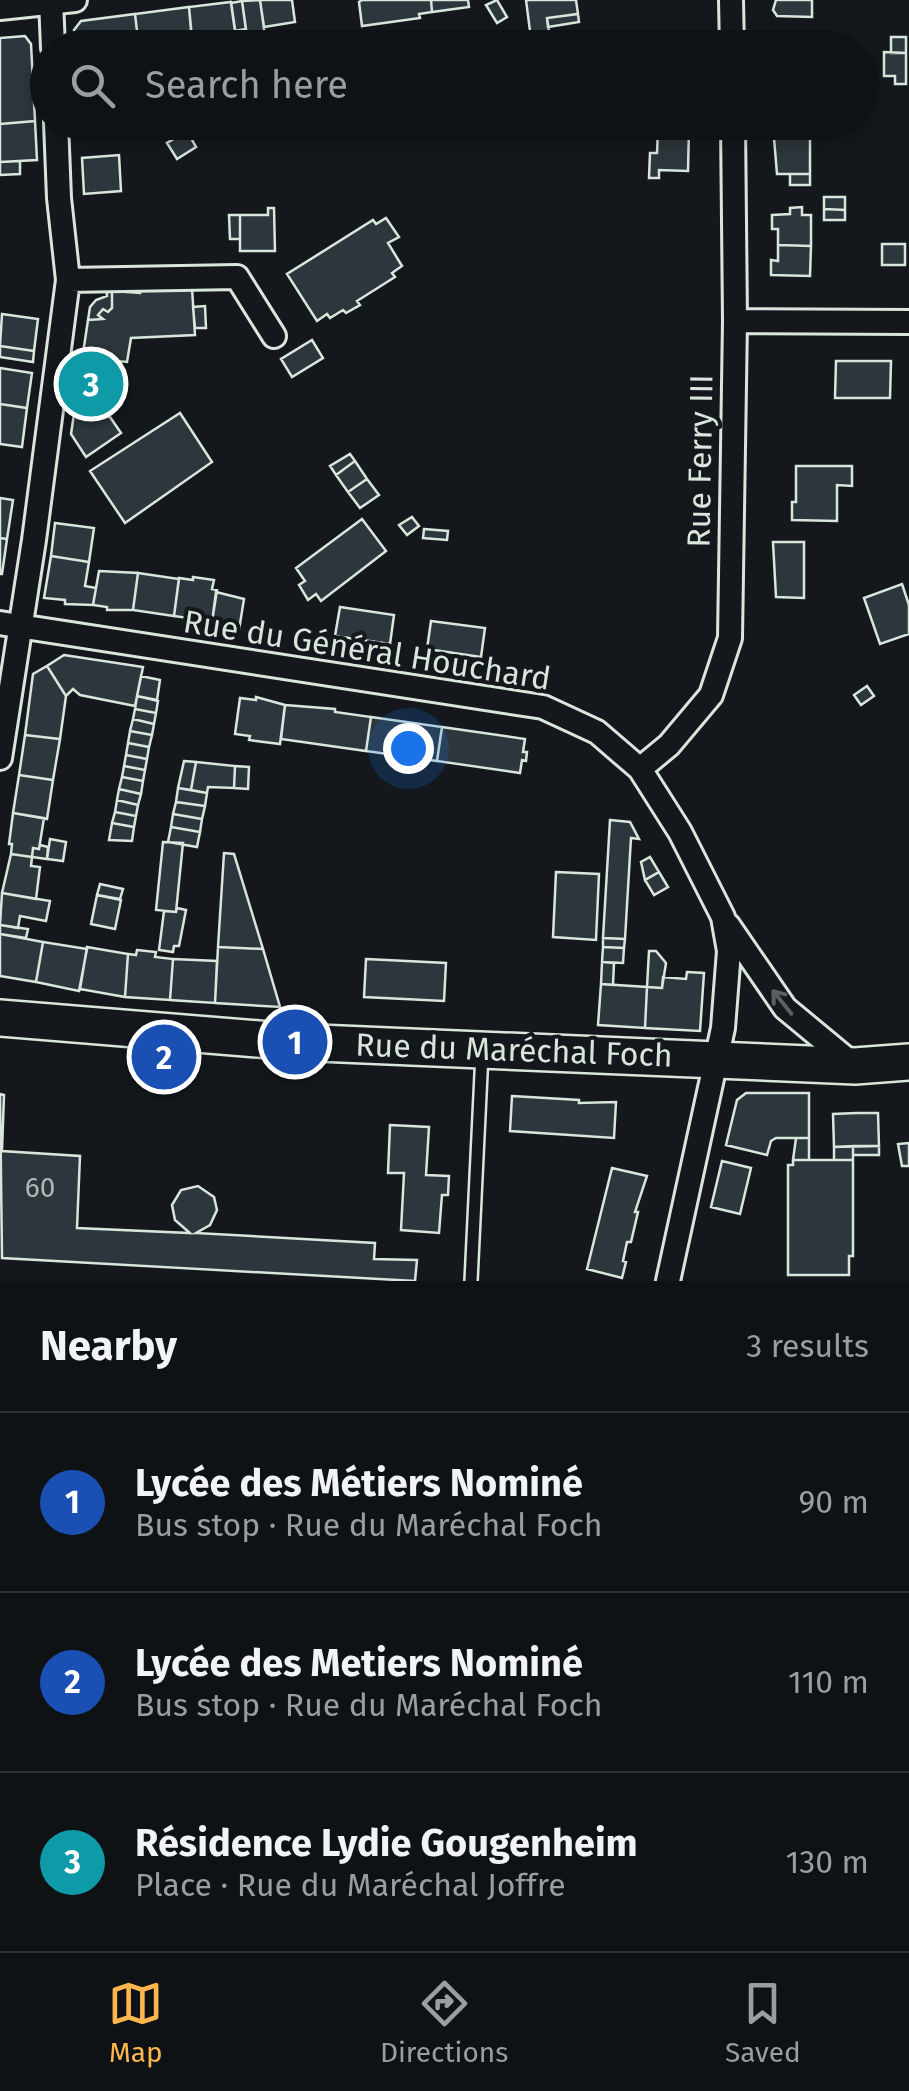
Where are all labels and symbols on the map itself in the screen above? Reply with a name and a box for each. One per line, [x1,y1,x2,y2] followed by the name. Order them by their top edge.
[58,346,124,422] pin: 3
[679,374,721,548] street label: Rue Ferry III
[181,602,553,698] street label: Rue du Général Houchard
[383,723,434,774] your location
[771,989,793,1015] one-way arrow
[262,1004,328,1080] pin: 1
[132,1020,196,1094] pin: 2
[355,1025,673,1075] street label: Rue du Maréchal Foch
[25,1171,55,1204] house number: 60

